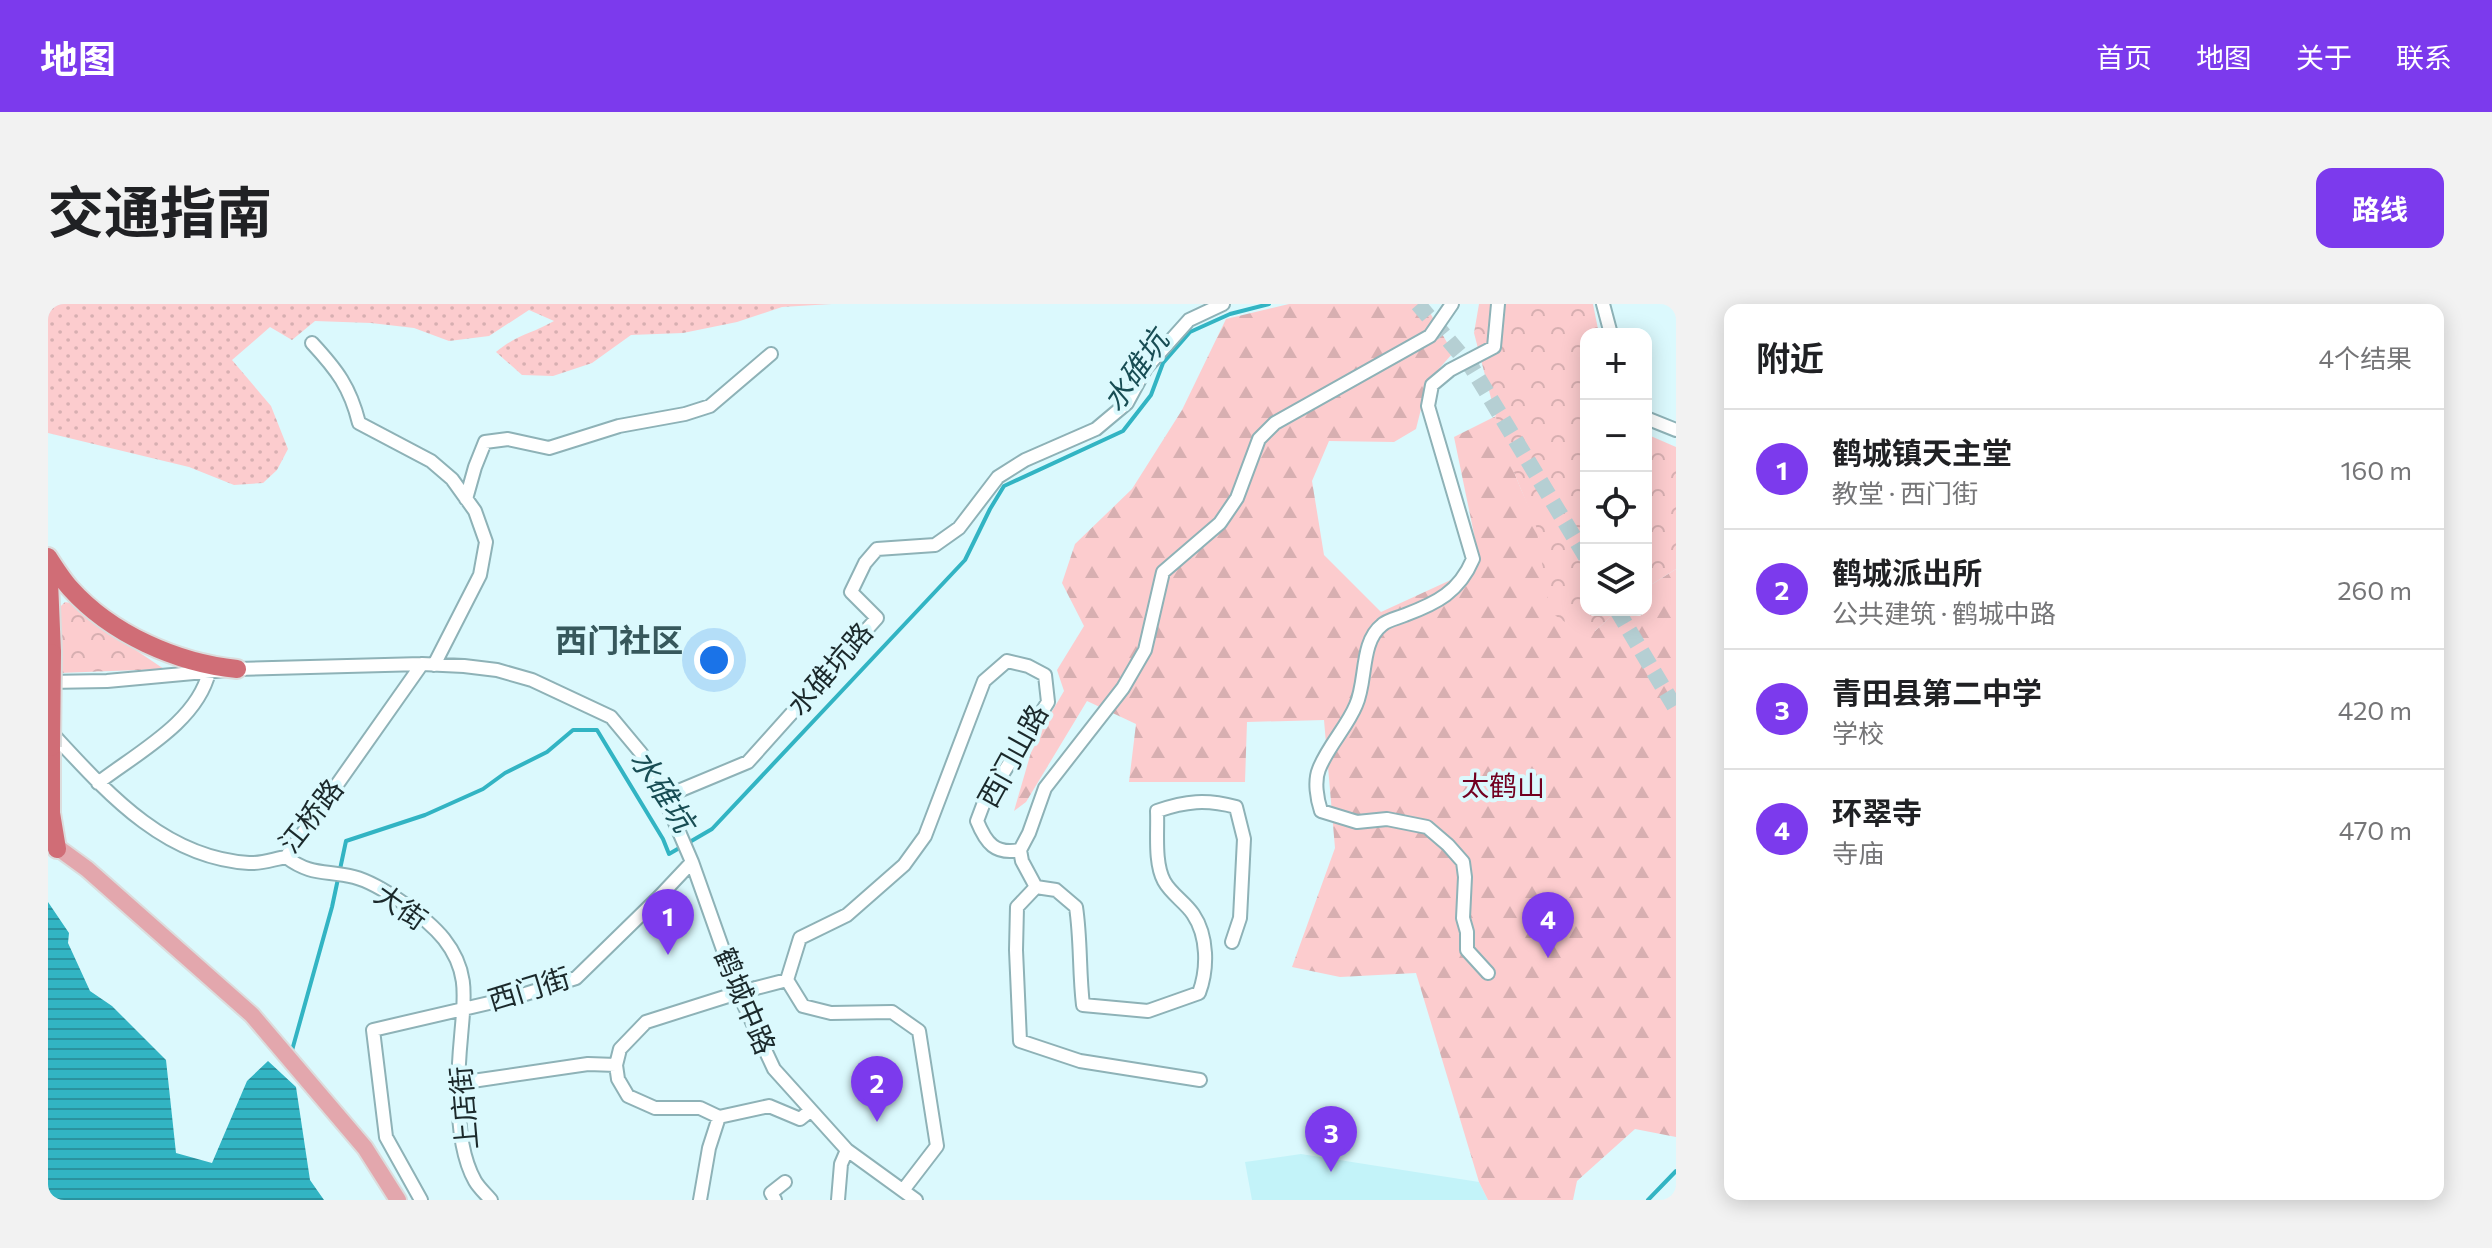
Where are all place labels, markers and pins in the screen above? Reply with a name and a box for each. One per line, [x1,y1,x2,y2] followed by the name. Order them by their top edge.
[642,889,694,955] pin: 1
[1522,892,1574,958] pin: 4
[851,1056,903,1122] pin: 2
[1305,1106,1357,1172] pin: 3

